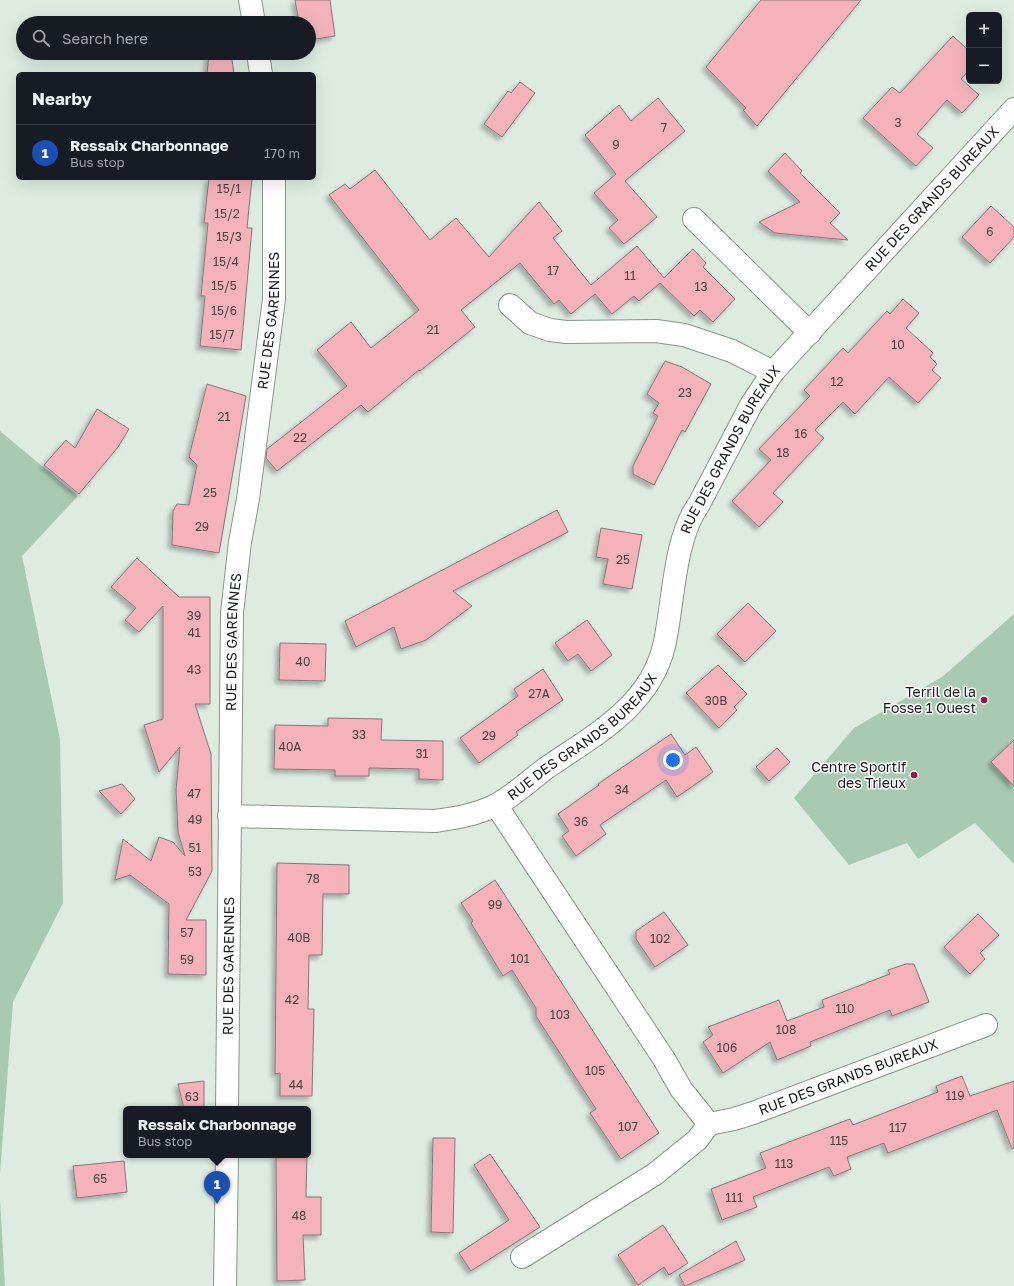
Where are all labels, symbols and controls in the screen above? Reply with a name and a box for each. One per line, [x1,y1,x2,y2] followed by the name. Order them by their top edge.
[966,12,1002,84] map controls
[966,12,1002,48] button: +
[16,16,316,60] search box
[30,27,52,49] icon: search
[62,29,148,47] text: Search here
[966,48,1002,84] button: −
[32,88,92,109] text: Nearby
[894,115,902,130] house number: 3
[661,120,667,135] house number: 7
[861,122,1002,274] street label: RUE DES GRANDS BUREAUX
[70,136,229,154] text: Ressaix Charbonnage
[612,137,620,152] house number: 9
[42,145,48,161] text: 1
[264,145,300,161] text: 170 m
[70,154,125,170] text: Bus stop
[217,181,241,196] house number: 15/1
[214,206,240,221] house number: 15/2
[986,224,994,239] house number: 6
[216,229,242,244] house number: 15/3
[253,252,282,390] street label: RUE DES GARENNES
[213,254,239,269] house number: 15/4
[547,263,559,278] house number: 17
[624,268,636,283] house number: 11
[211,278,237,293] house number: 15/5
[695,279,707,294] house number: 13
[211,303,237,318] house number: 15/6
[427,322,440,337] house number: 21
[210,327,234,342] house number: 15/7
[891,337,905,352] house number: 10
[676,361,783,536] street label: RUE DES GRANDS BUREAUX
[831,374,843,389] house number: 12
[678,385,692,400] house number: 23
[218,409,231,424] house number: 21
[794,426,808,441] house number: 16
[293,430,307,445] house number: 22
[776,445,790,460] house number: 18
[203,485,217,500] house number: 25
[195,519,209,534] house number: 29
[616,552,630,567] house number: 25
[222,572,244,711] street label: RUE DES GARENNES
[187,608,201,623] house number: 39
[187,625,201,640] house number: 41
[296,654,310,669] house number: 40
[187,662,201,677] house number: 43
[504,670,660,803] street label: RUE DES GRANDS BUREAUX
[883,683,976,716] place label: Terril de la Fosse 1 Ouest
[528,686,550,701] house number: 27A
[705,693,727,708] house number: 30B
[979,695,989,705] marker: Terril de la Fosse 1 Ouest
[352,727,366,742] house number: 33
[482,728,496,743] house number: 29
[279,739,301,754] house number: 40A
[416,746,429,761] house number: 31
[663,750,683,770] your location
[811,758,906,791] place label: Centre Sportif des Trieux
[909,770,919,780] marker: Centre Sportif des Trieux
[615,782,629,797] house number: 34
[187,786,201,801] house number: 47
[188,812,202,827] house number: 49
[574,814,588,829] house number: 36
[189,840,202,855] house number: 51
[188,864,202,879] house number: 53
[306,871,320,886] house number: 78
[219,897,237,1035] street label: RUE DES GARENNES
[488,897,502,912] house number: 99
[180,925,194,940] house number: 57
[288,930,310,945] house number: 40B
[650,931,670,946] house number: 102
[510,951,530,966] house number: 101
[180,952,194,967] house number: 59
[285,992,299,1007] house number: 42
[835,1001,855,1016] house number: 110
[550,1007,570,1022] house number: 103
[776,1022,796,1037] house number: 108
[756,1035,940,1118] street label: RUE DES GRANDS BUREAUX
[717,1040,737,1055] house number: 106
[585,1063,605,1078] house number: 105
[289,1077,303,1092] house number: 44
[946,1088,964,1103] house number: 119
[185,1089,199,1104] house number: 63
[123,1106,311,1158] popup
[138,1115,296,1133] text: Ressaix Charbonnage
[618,1119,638,1134] house number: 107
[889,1120,907,1135] house number: 117
[138,1133,192,1149] text: Bus stop
[830,1133,848,1148] house number: 115
[775,1156,793,1171] house number: 113
[93,1171,107,1186] house number: 65
[204,1171,230,1204] pin: 1
[725,1190,743,1205] house number: 111
[292,1208,306,1223] house number: 48

